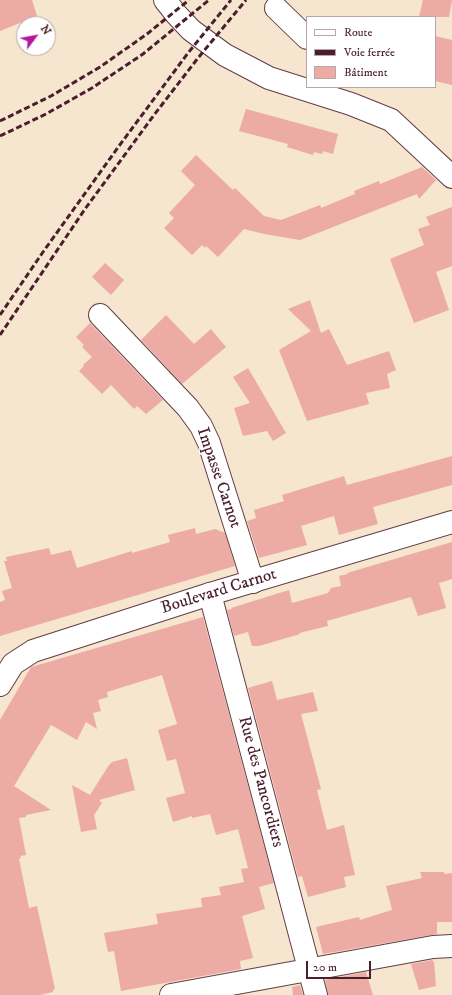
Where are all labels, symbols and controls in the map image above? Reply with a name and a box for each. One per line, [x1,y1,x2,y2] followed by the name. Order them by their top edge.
[16,16,56,56] north arrow
[306,16,436,88] legend
[37,23,54,38] text: N
[344,25,372,40] text: Route
[344,45,395,60] text: Voie ferrée
[344,65,388,80] text: Bâtiment
[191,425,245,531] street label: Impasse Carnot
[159,565,279,619] street label: Boulevard Carnot
[233,714,287,850] street label: Rue des Pancordiers
[308,953,373,979] scale bar
[313,960,337,975] text: 20 m

